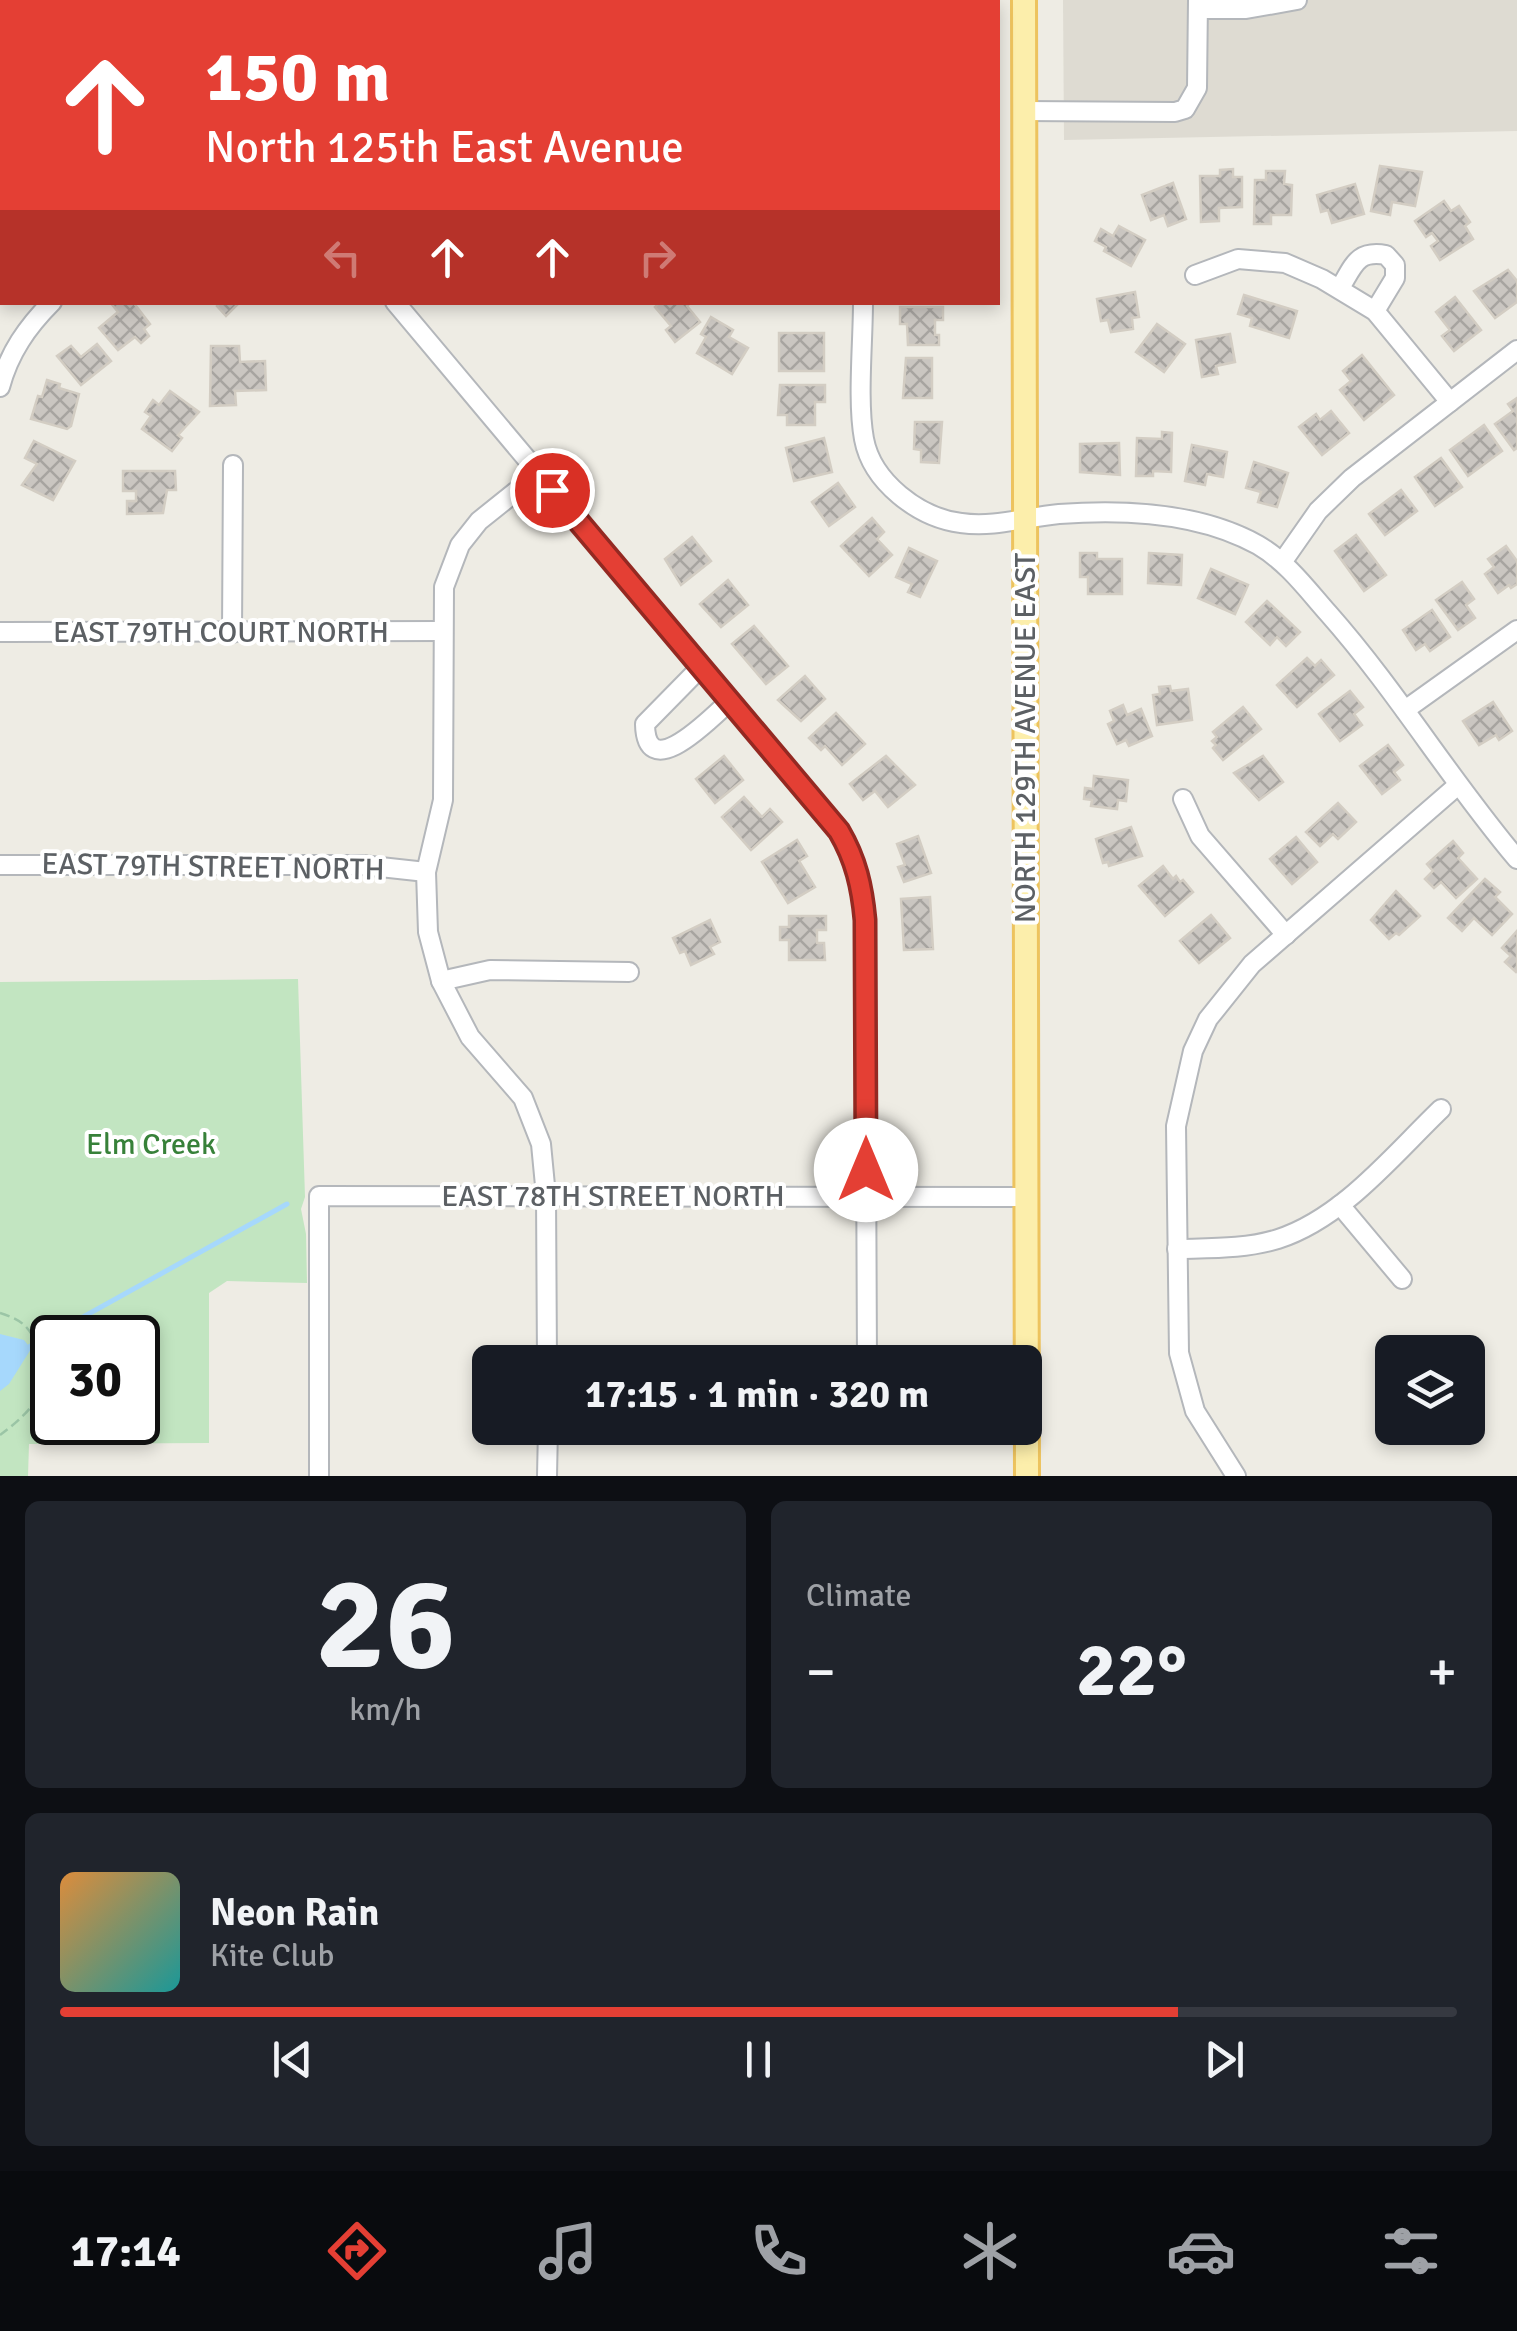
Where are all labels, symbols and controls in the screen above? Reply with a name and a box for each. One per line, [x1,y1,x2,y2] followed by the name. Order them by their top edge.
[205,34,390,120] text: 150 m
[40,40,170,170] icon: ahead
[205,120,684,175] text: North 125th East Avenue
[315,230,370,285] icon: left
[420,230,475,285] icon: ahead
[525,230,580,285] icon: ahead
[630,230,685,285] icon: right
[510,448,595,533] pin
[525,463,580,518] icon: arrive
[1007,552,1044,923] street label: NORTH 129TH AVENUE EAST
[53,614,389,651] street label: EAST 79TH COURT NORTH
[41,846,385,888] street label: EAST 79TH STREET NORTH
[814,1118,918,1222] position arrow
[86,1126,216,1163] park label: Elm Creek
[441,1178,785,1215] street label: EAST 78TH STREET NORTH
[30,1315,160,1445] speed limit sign: 30
[1375,1335,1485,1445] map controls
[1375,1335,1485,1445] button: layers
[585,1371,929,1418] text: 17:15 · 1 min · 320 m
[315,1545,456,1705] text: 26
[806,1576,912,1615] text: Climate
[1076,1624,1187,1717] text: 22°
[806,1638,836,1706] text: −
[1427,1638,1457,1706] text: +
[349,1690,422,1729] text: km/h
[210,1889,379,1936] text: Neon Rain
[210,1936,334,1975] text: Kite Club
[265,2032,320,2087] icon: previous
[731,2032,786,2087] icon: pause
[1197,2032,1252,2087] icon: next
[322,2216,392,2286] icon: directions
[533,2216,603,2286] icon: music
[744,2216,814,2286] icon: phone
[955,2216,1025,2286] icon: climate
[1166,2216,1236,2286] icon: car
[1376,2216,1446,2286] icon: filters
[70,2224,181,2279] text: 17:14

